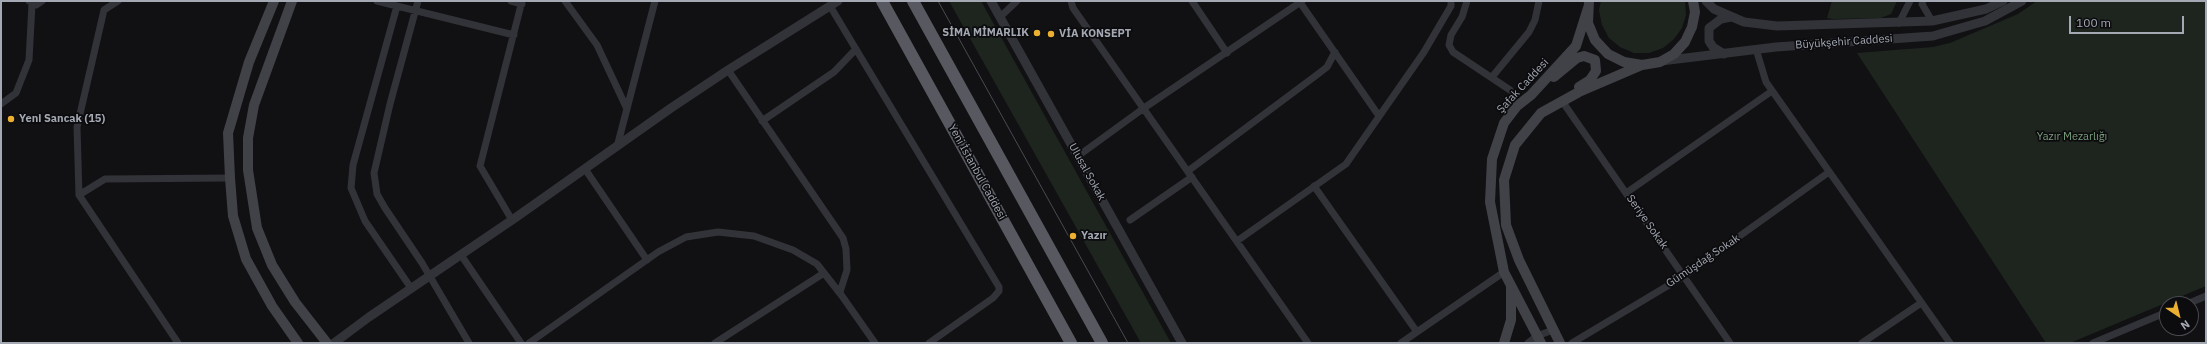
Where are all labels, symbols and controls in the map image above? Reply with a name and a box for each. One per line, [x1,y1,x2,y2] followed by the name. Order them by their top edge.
[2071,8,2186,34] scale bar
[2076,15,2111,30] text: 100 m
[942,26,1029,40] place label: SİMA MİMARLIK
[1059,27,1131,41] place label: VİA KONSEPT
[1032,28,1042,38] marker: SİMA MİMARLIK
[1046,29,1056,39] marker: VİA KONSEPT
[1795,32,1893,52] street label: Büyükşehir Caddesi
[1494,56,1552,116] street label: Şafak Caddesi
[19,112,105,126] place label: Yeni Sancak (15)
[6,114,16,124] marker: Yeni Sancak (15)
[945,122,1009,222] street label: Yeni İstanbul Caddesi
[2037,130,2107,144] park label: Yazır Mezarlığı
[1066,141,1108,203] street label: Ulusal Sokak
[1623,192,1671,252] street label: Seriye Sokak
[1081,229,1107,243] place label: Yazır
[1068,231,1078,241] marker: Yazır
[1664,232,1742,290] street label: Gümüşdağ Sokak
[2159,296,2199,336] north arrow
[2178,317,2193,333] text: N

